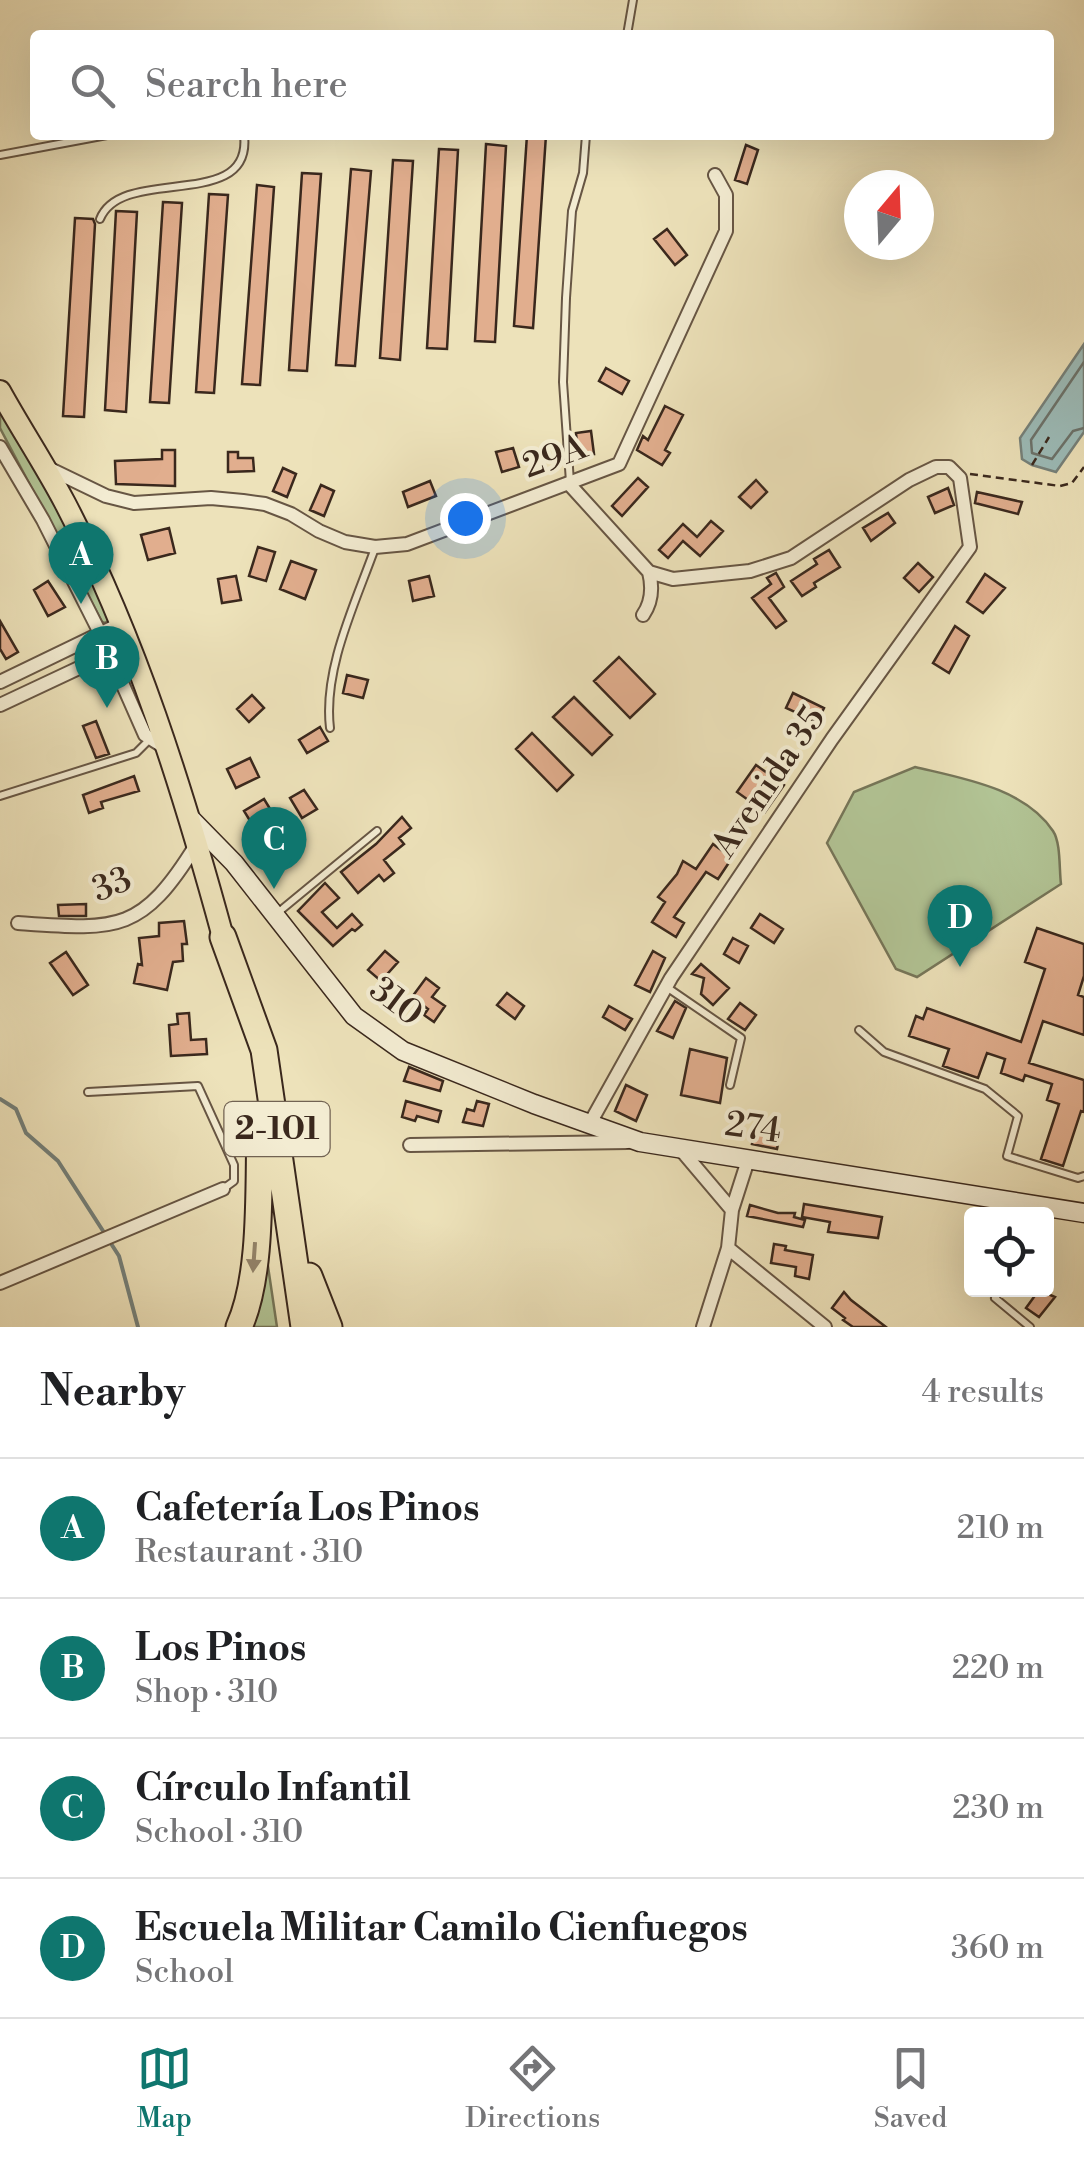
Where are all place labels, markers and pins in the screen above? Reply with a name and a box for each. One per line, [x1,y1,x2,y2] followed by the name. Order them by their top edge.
[48,522,114,604] pin: A
[74,626,140,708] pin: B
[242,806,306,889] pin: C
[928,884,992,967] pin: D

